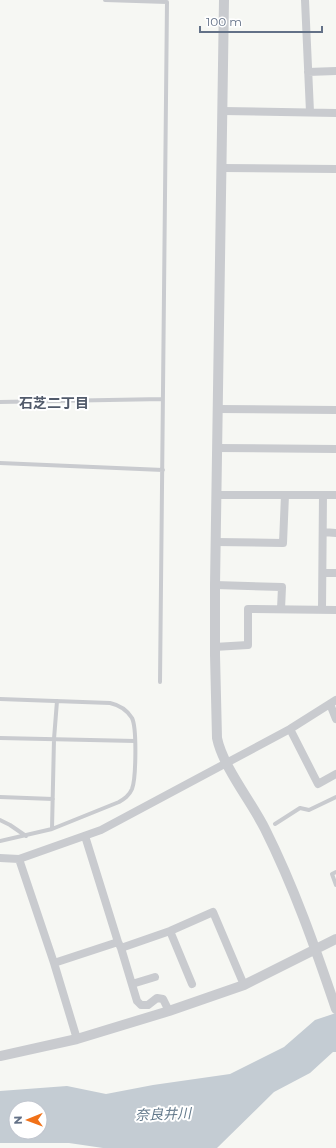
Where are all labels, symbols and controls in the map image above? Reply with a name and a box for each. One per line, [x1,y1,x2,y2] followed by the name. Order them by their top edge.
[200,8,322,34] scale bar
[206,14,242,29] text: 100 m
[19,394,89,412] district label: 石芝二丁目
[8,1100,48,1140] north arrow
[135,1104,193,1124] water label: 奈良井川
[11,1116,25,1125] text: N

